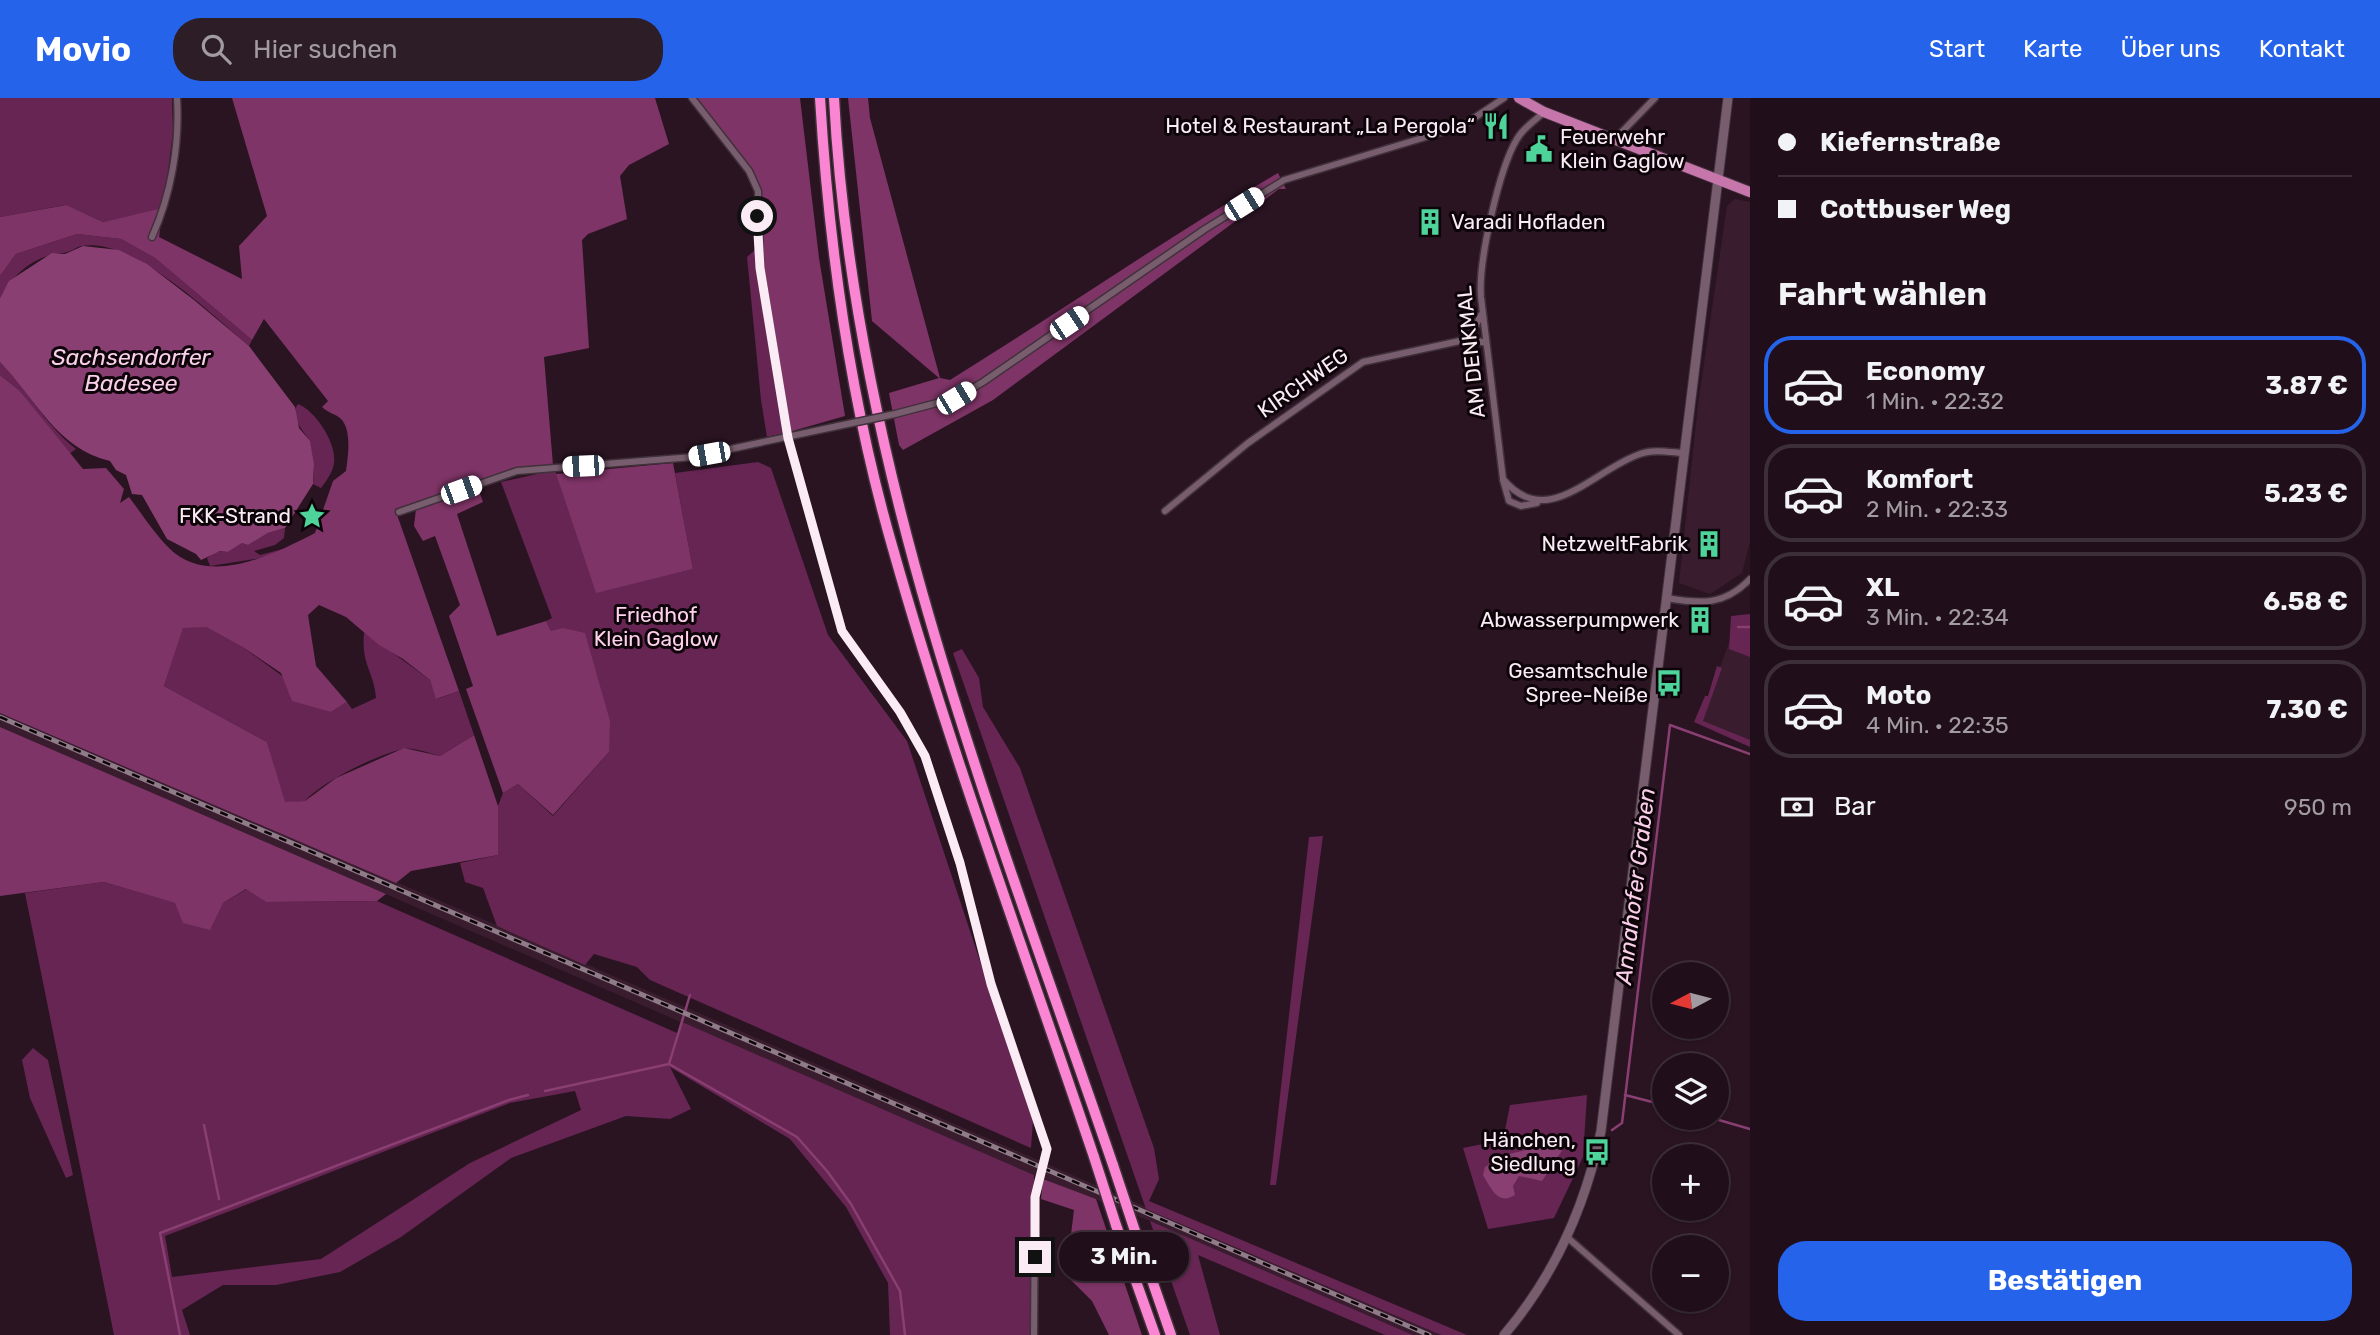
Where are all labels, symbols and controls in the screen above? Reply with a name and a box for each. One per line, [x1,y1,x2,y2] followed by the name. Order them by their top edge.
[173,18,663,81] search box
[35,30,131,69] text: Movio
[197,30,235,68] icon: search
[253,34,398,65] text: Hier suchen
[1929,35,1985,63] text: Start
[2023,35,2083,63] text: Karte
[2121,35,2221,63] text: Über uns
[2259,35,2345,63] text: Kontakt
[1481,111,1511,141] restaurant icon: Hotel & Restaurant „La Pergola“
[1165,113,1475,138] place label: Hotel & Restaurant „La Pergola“
[1560,124,1685,173] place label: Feuerwehr Klein Gaglow
[1820,127,2001,158] text: Kiefernstraße
[1524,134,1554,164] public building icon: Feuerwehr Klein Gaglow
[1221,184,1268,224] car
[1820,194,2011,225] text: Cottbuser Weg
[741,200,773,232] route start
[1415,207,1445,237] building icon: Varadi Hofladen
[1451,209,1605,234] place label: Varadi Hofladen
[1778,275,1987,313] text: Fahrt wählen
[1451,285,1490,419] street label: AM DENKMAL
[1046,303,1093,343] car
[1253,342,1353,423] street label: KIRCHWEG
[52,343,212,397] water label: Sachsendorfer Badesee
[1782,354,1845,417] icon: car
[1866,356,1985,387] text: Economy
[2265,370,2348,401] text: 3.87 €
[933,378,980,418] car
[1866,387,2004,415] text: 1 Min. · 22:32
[687,440,732,468] car
[562,455,605,477] car
[1782,462,1845,525] icon: car
[1866,464,1973,495] text: Komfort
[438,473,485,507] car
[2264,478,2348,509] text: 5.23 €
[1866,495,2008,523] text: 2 Min. · 22:33
[297,501,327,531] place icon: FKK-Strand
[179,503,291,528] place label: FKK-Strand
[1694,529,1724,559] building icon: NetzweltFabrik
[1542,531,1688,556] place label: NetzweltFabrik
[1782,570,1845,633] icon: car
[1866,572,1899,603] text: XL
[2263,586,2348,617] text: 6.58 €
[594,602,718,651] park label: Friedhof Klein Gaglow
[1866,603,2009,631] text: 3 Min. · 22:34
[1685,605,1715,635] building icon: Abwasserpumpwerk
[1480,607,1679,632] place label: Abwasserpumpwerk
[1508,658,1648,707] place label: Gesamtschule Spree-Neiße
[1654,668,1684,698] bus stop icon: Gesamtschule Spree-Neiße
[1782,678,1845,741] icon: car
[1866,680,1931,711] text: Moto
[2266,694,2348,725] text: 7.30 €
[1866,711,2009,739] text: 4 Min. · 22:35
[1609,786,1661,987] water label: Annahofer Graben
[1778,788,1816,826] icon: cash
[1834,791,1876,822] text: Bar
[2284,793,2352,821] text: 950 m
[1652,962,1729,1040] north arrow
[1652,962,1729,1312] map controls
[1652,1053,1729,1130] button: layers
[1483,1127,1576,1176] place label: Hänchen, Siedlung
[1582,1137,1612,1167] bus stop icon: Hänchen, Siedlung
[1652,1144,1729,1221] button: +
[1060,1232,1189,1282] callout: 3 Min.
[1652,1235,1729,1312] button: −
[1019,1241,1051,1273] route end
[1778,1241,2352,1321] button: Bestätigen
[1091,1242,1158,1270] text: 3 Min.

